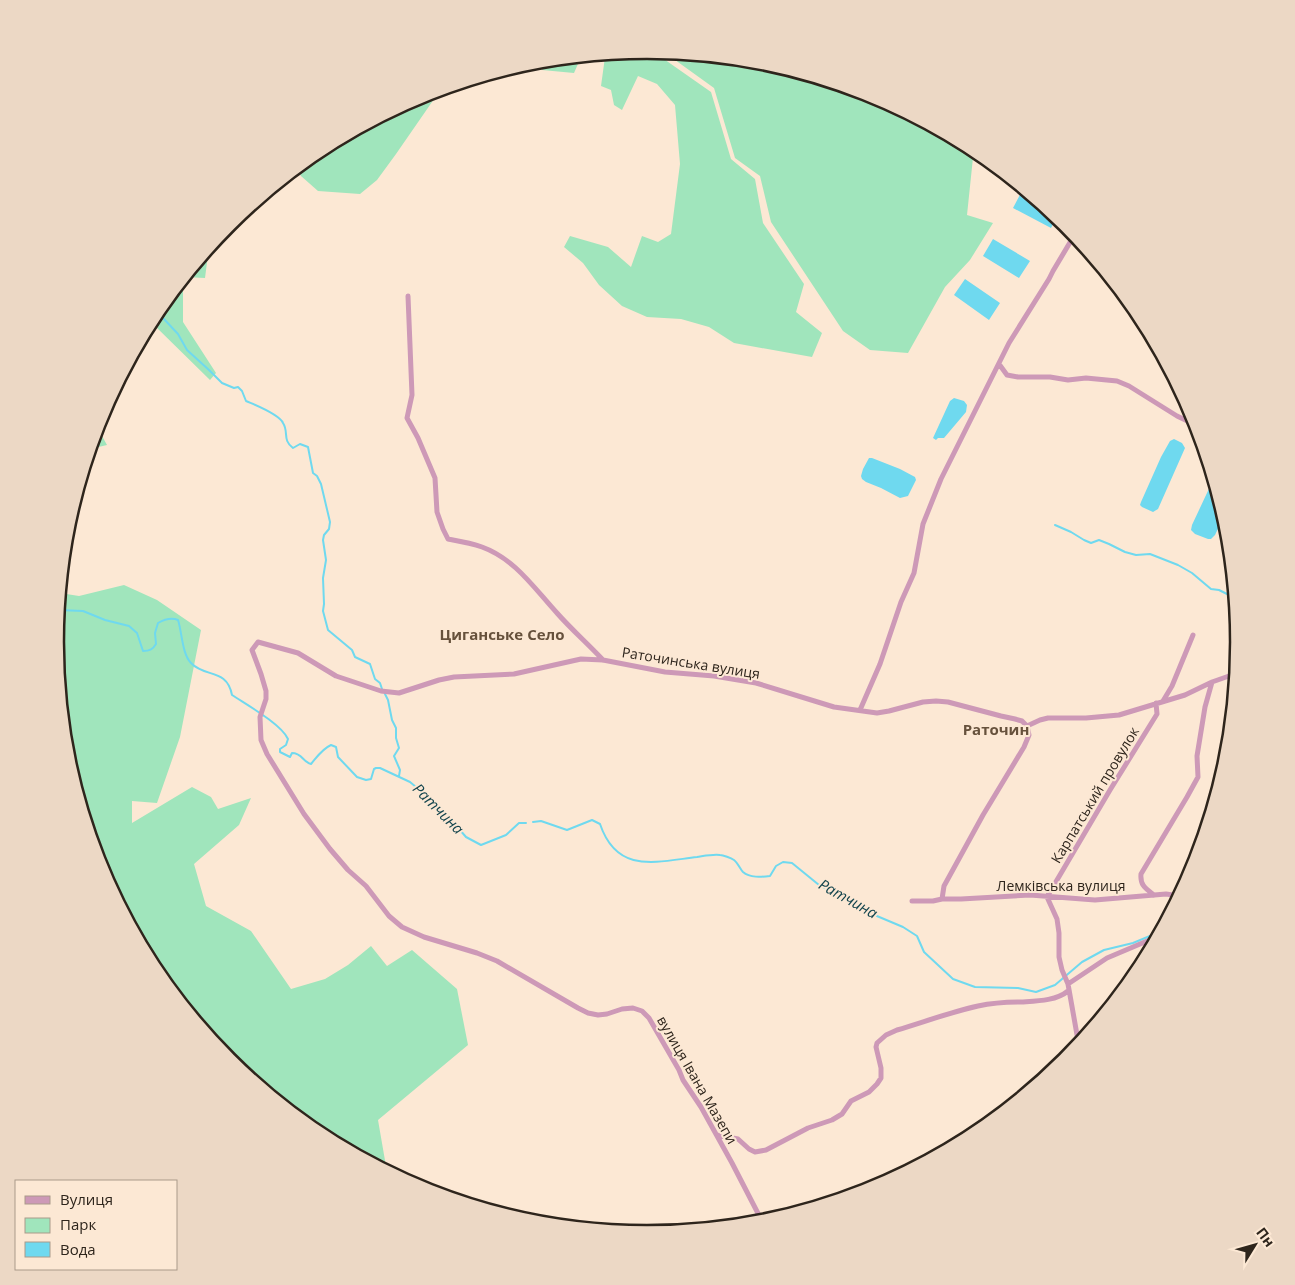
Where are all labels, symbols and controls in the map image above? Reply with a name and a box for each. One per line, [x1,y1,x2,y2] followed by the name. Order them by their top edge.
[439,624,565,644] district label: Циганське Село
[621,642,761,683] street label: Раточинська вулиця
[963,719,1029,739] district label: Раточин
[1046,722,1143,866] street label: Карпатський провулок
[409,778,469,839] water label: Ратчина
[815,874,882,923] water label: Ратчина
[997,876,1125,895] street label: Лемківська вулиця
[653,1012,742,1147] street label: вулиця Івана Мазепи
[15,1180,178,1270] legend
[60,1189,113,1209] text: Вулиця
[60,1214,96,1234] text: Парк
[1230,1220,1280,1270] north arrow
[1252,1223,1279,1250] text: Пн
[60,1239,96,1259] text: Вода

